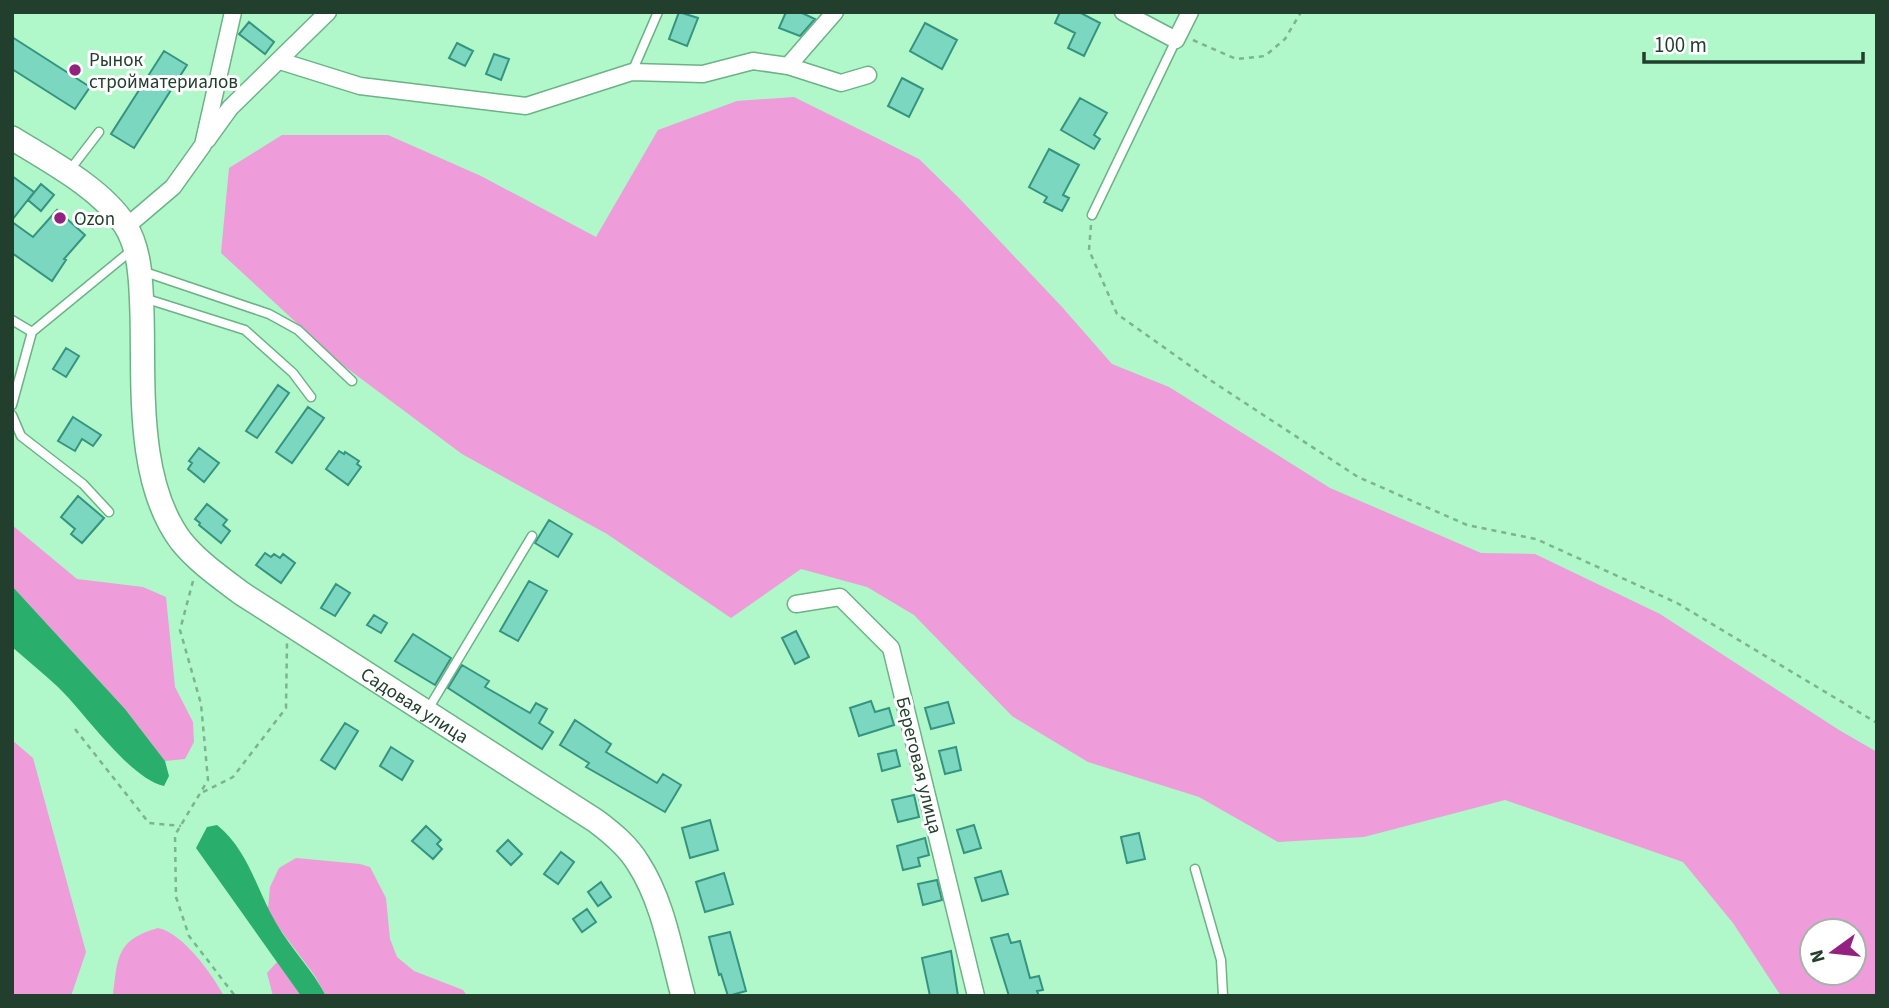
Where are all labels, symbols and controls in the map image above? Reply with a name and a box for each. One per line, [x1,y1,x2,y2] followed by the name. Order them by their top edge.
[1644,21,1863,65] scale bar
[1654,30,1707,60] text: 100 m
[89,47,238,96] place label: Рынок стройматериалов
[67,62,83,78] marker: Рынок стройматериалов
[74,206,115,233] place label: Ozon
[52,210,68,226] marker: Ozon
[355,661,473,751] street label: Садовая улица
[888,694,949,837] street label: Береговая улица
[1798,917,1868,987] north arrow
[1803,946,1833,966] text: N

